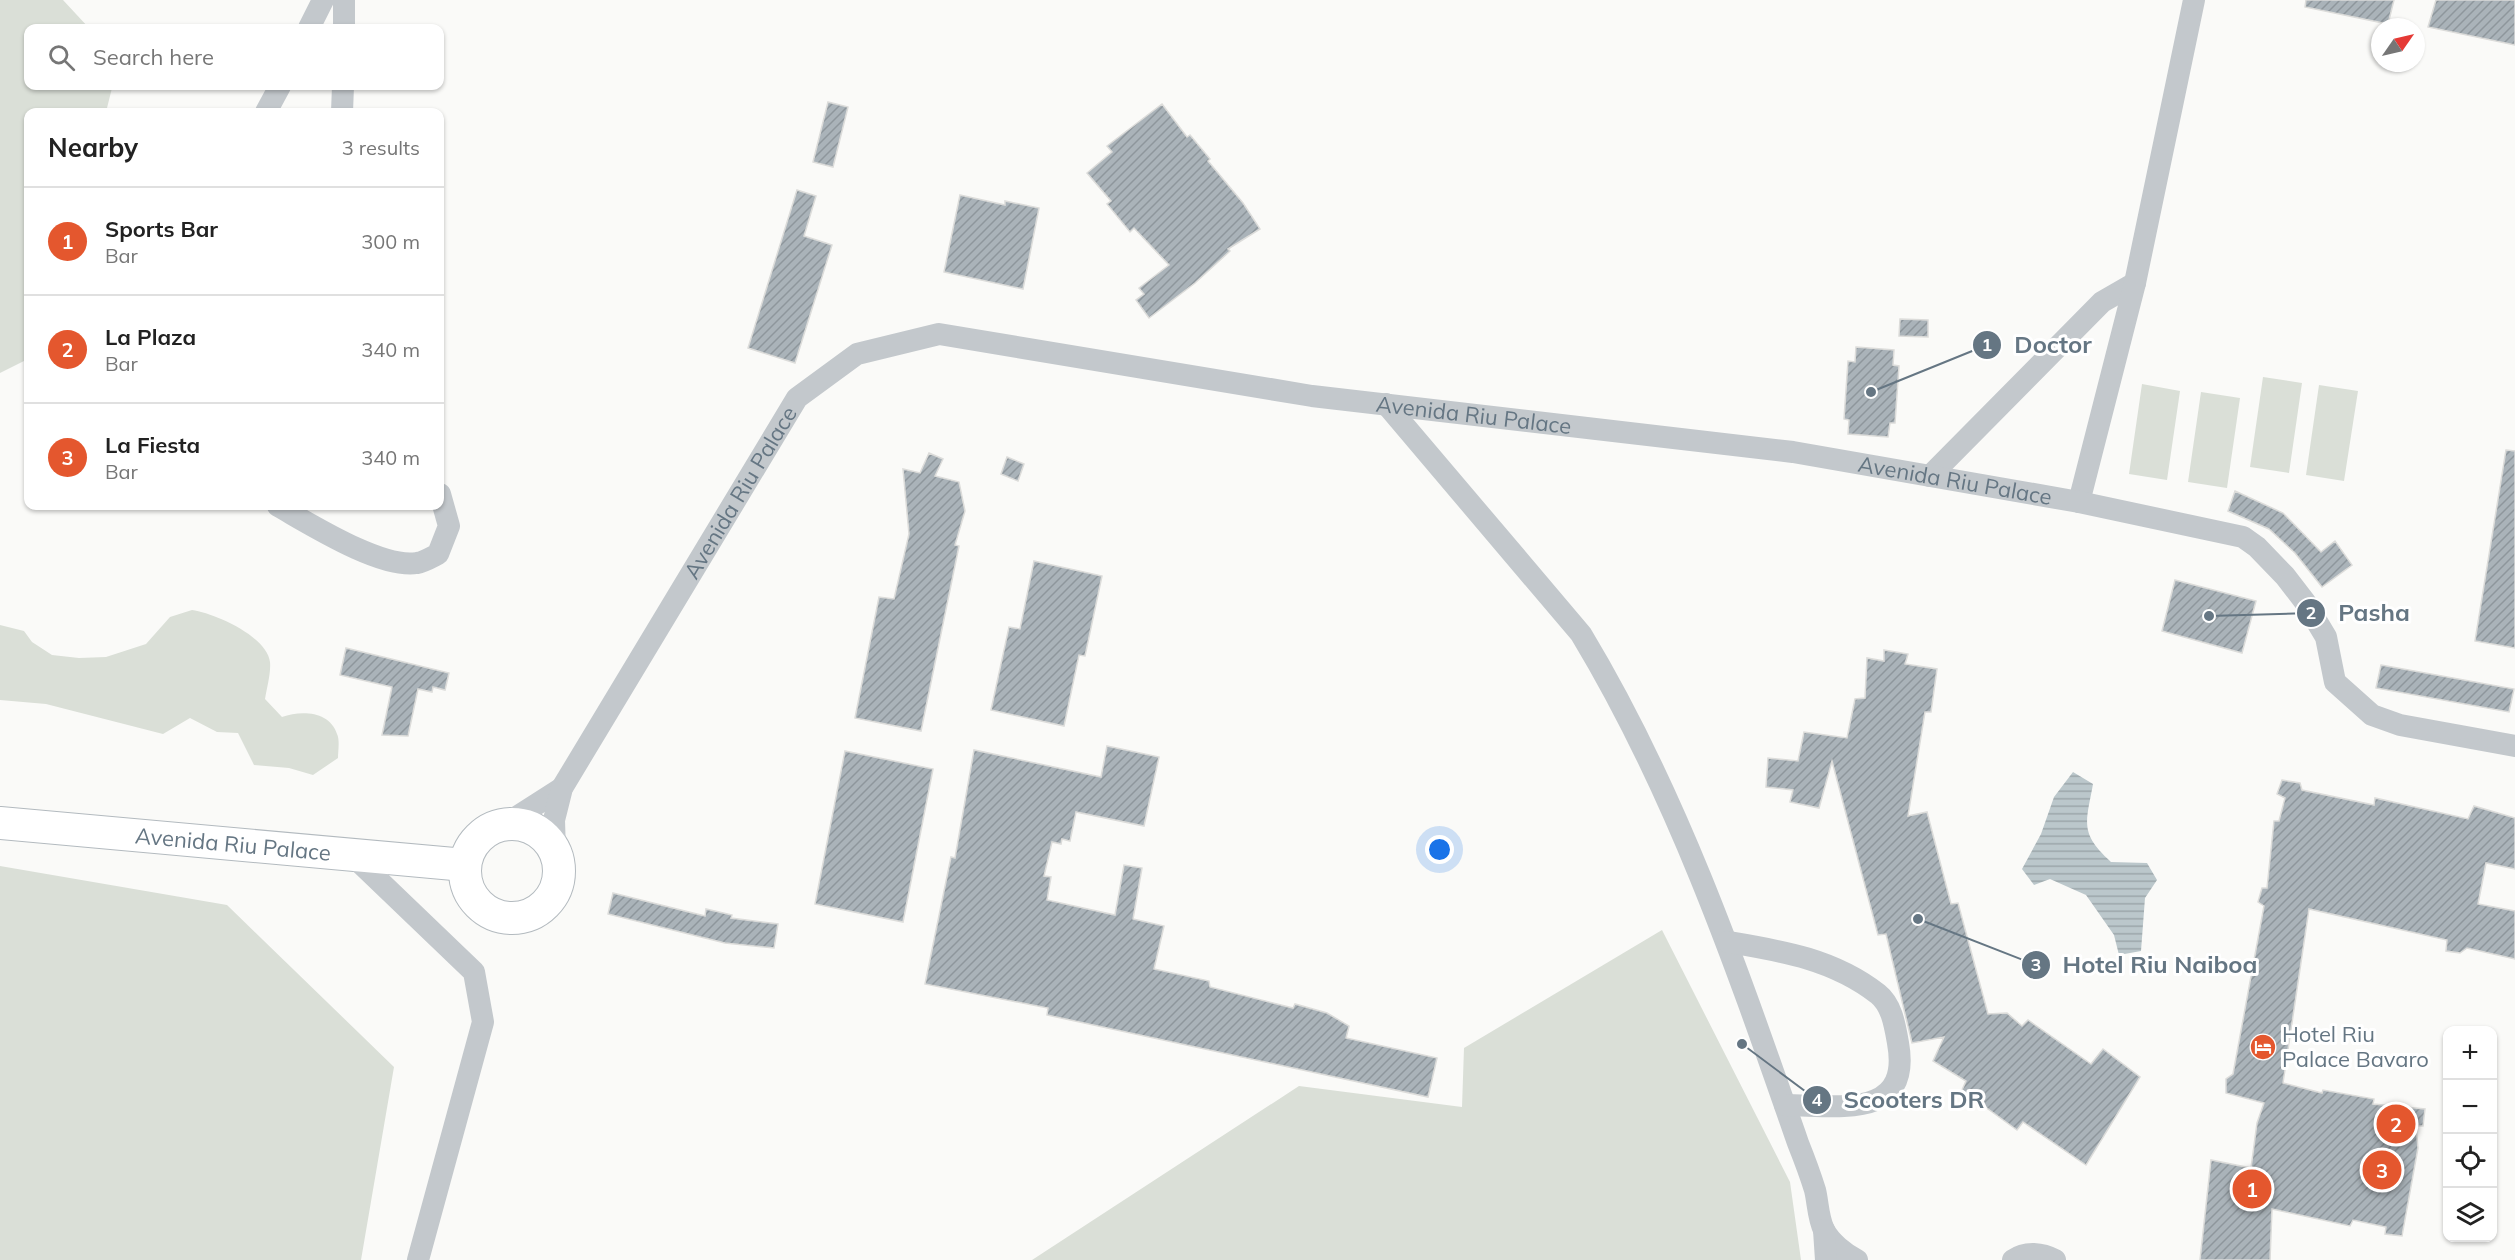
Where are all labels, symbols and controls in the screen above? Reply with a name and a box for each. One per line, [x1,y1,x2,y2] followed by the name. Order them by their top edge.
[2371,18,2425,72] north arrow
[24,24,444,90] search box
[45,41,78,74] icon: search
[93,43,214,71] text: Search here
[48,131,138,164] text: Nearby
[342,135,420,160] text: 3 results
[105,215,218,243] text: Sports Bar
[62,229,74,254] text: 1
[361,229,420,254] text: 300 m
[105,243,138,268] text: Bar
[105,323,196,351] text: La Plaza
[1972,324,2103,366] callout: Doctor
[2014,329,2092,359] text: Doctor
[1982,333,1992,356] text: 1
[62,337,74,362] text: 2
[361,337,420,362] text: 340 m
[105,351,138,376] text: Bar
[1374,390,1573,440] street label: Avenida Riu Palace
[677,401,803,584] street label: Avenida Riu Palace
[105,431,200,459] text: La Fiesta
[62,445,74,470] text: 3
[361,445,420,470] text: 340 m
[1856,450,2054,511] street label: Avenida Riu Palace
[105,459,138,484] text: Bar
[2296,592,2422,634] callout: Pasha
[2338,597,2410,627] text: Pasha
[2306,601,2316,624] text: 2
[134,821,332,867] street label: Avenida Riu Palace
[1425,835,1454,864] your location
[2021,944,2270,986] callout: Hotel Riu Naiboa
[2063,949,2257,979] text: Hotel Riu Naiboa
[2031,953,2041,976] text: 3
[2282,1020,2429,1073] place label: Hotel Riu Palace Bavaro
[2443,1026,2497,1242] map controls
[2443,1026,2497,1080] button: +
[2248,1032,2278,1062] hotel icon: Hotel Riu Palace Bavaro
[1802,1079,1997,1121] callout: Scooters DR
[2443,1080,2497,1134] button: −
[1844,1084,1985,1114] text: Scooters DR
[1812,1088,1823,1111] text: 4
[2376,1102,2416,1146] pin: 2
[2443,1134,2497,1188] button: locate
[2362,1148,2402,1192] pin: 3
[2232,1166,2272,1212] pin: 1
[2443,1188,2497,1242] button: layers

